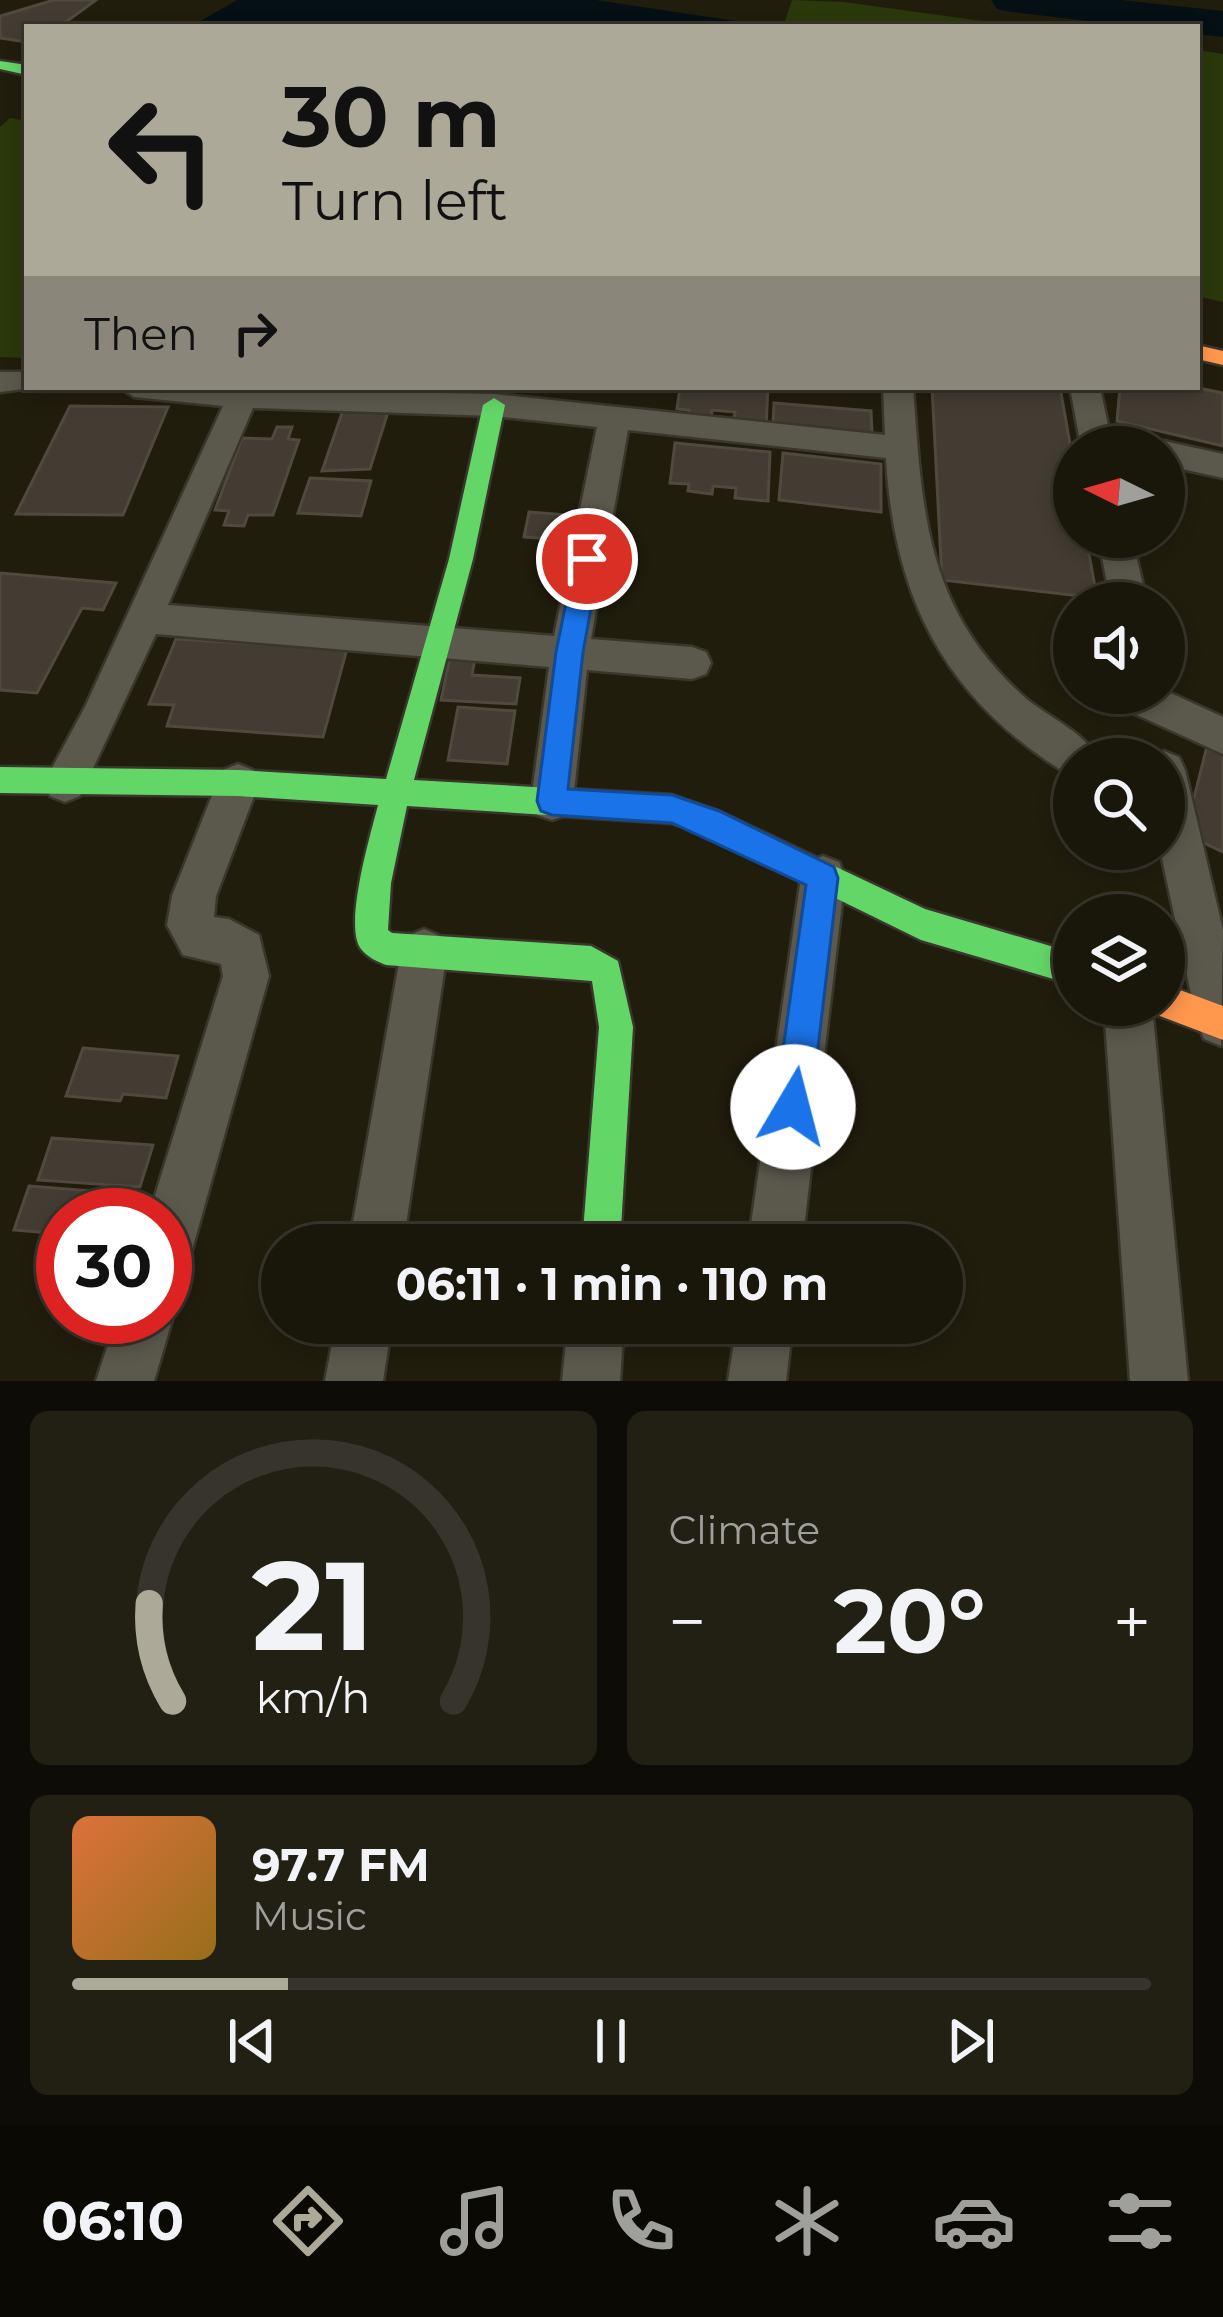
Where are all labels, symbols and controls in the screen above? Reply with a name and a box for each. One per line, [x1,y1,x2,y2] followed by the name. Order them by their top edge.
[282,66,501,168] text: 30 m
[84,72,240,228] icon: left
[282,168,508,234] text: Turn left
[222,300,288,366] icon: right
[84,306,198,361] text: Then
[1053,426,1185,558] north arrow
[1053,426,1185,1026] map controls
[536,508,638,610] pin
[554,526,620,592] icon: arrive
[1053,582,1185,714] button: sound
[1053,738,1185,870] button: search
[1053,894,1185,1026] button: layers
[730,1044,856,1170] position arrow
[36,1188,192,1344] speed limit sign: 30
[396,1256,828,1311] text: 06:11 · 1 min · 110 m
[669,1506,820,1554] text: Climate
[252,1529,375,1681] text: 21
[834,1566,986,1676] text: 20°
[669,1581,706,1662] text: −
[1113,1581,1151,1662] text: +
[256,1671,370,1724] text: km/h
[252,1837,430,1892] text: 97.7 FM
[252,1892,367,1940] text: Music
[219,2008,285,2074] icon: previous
[578,2008,644,2074] icon: pause
[938,2008,1004,2074] icon: next
[266,2179,350,2263] icon: directions
[433,2179,517,2263] icon: music
[599,2179,683,2263] icon: phone
[765,2179,849,2263] icon: climate
[932,2179,1016,2263] icon: car
[1098,2179,1182,2263] icon: filters
[41,2188,184,2254] text: 06:10

